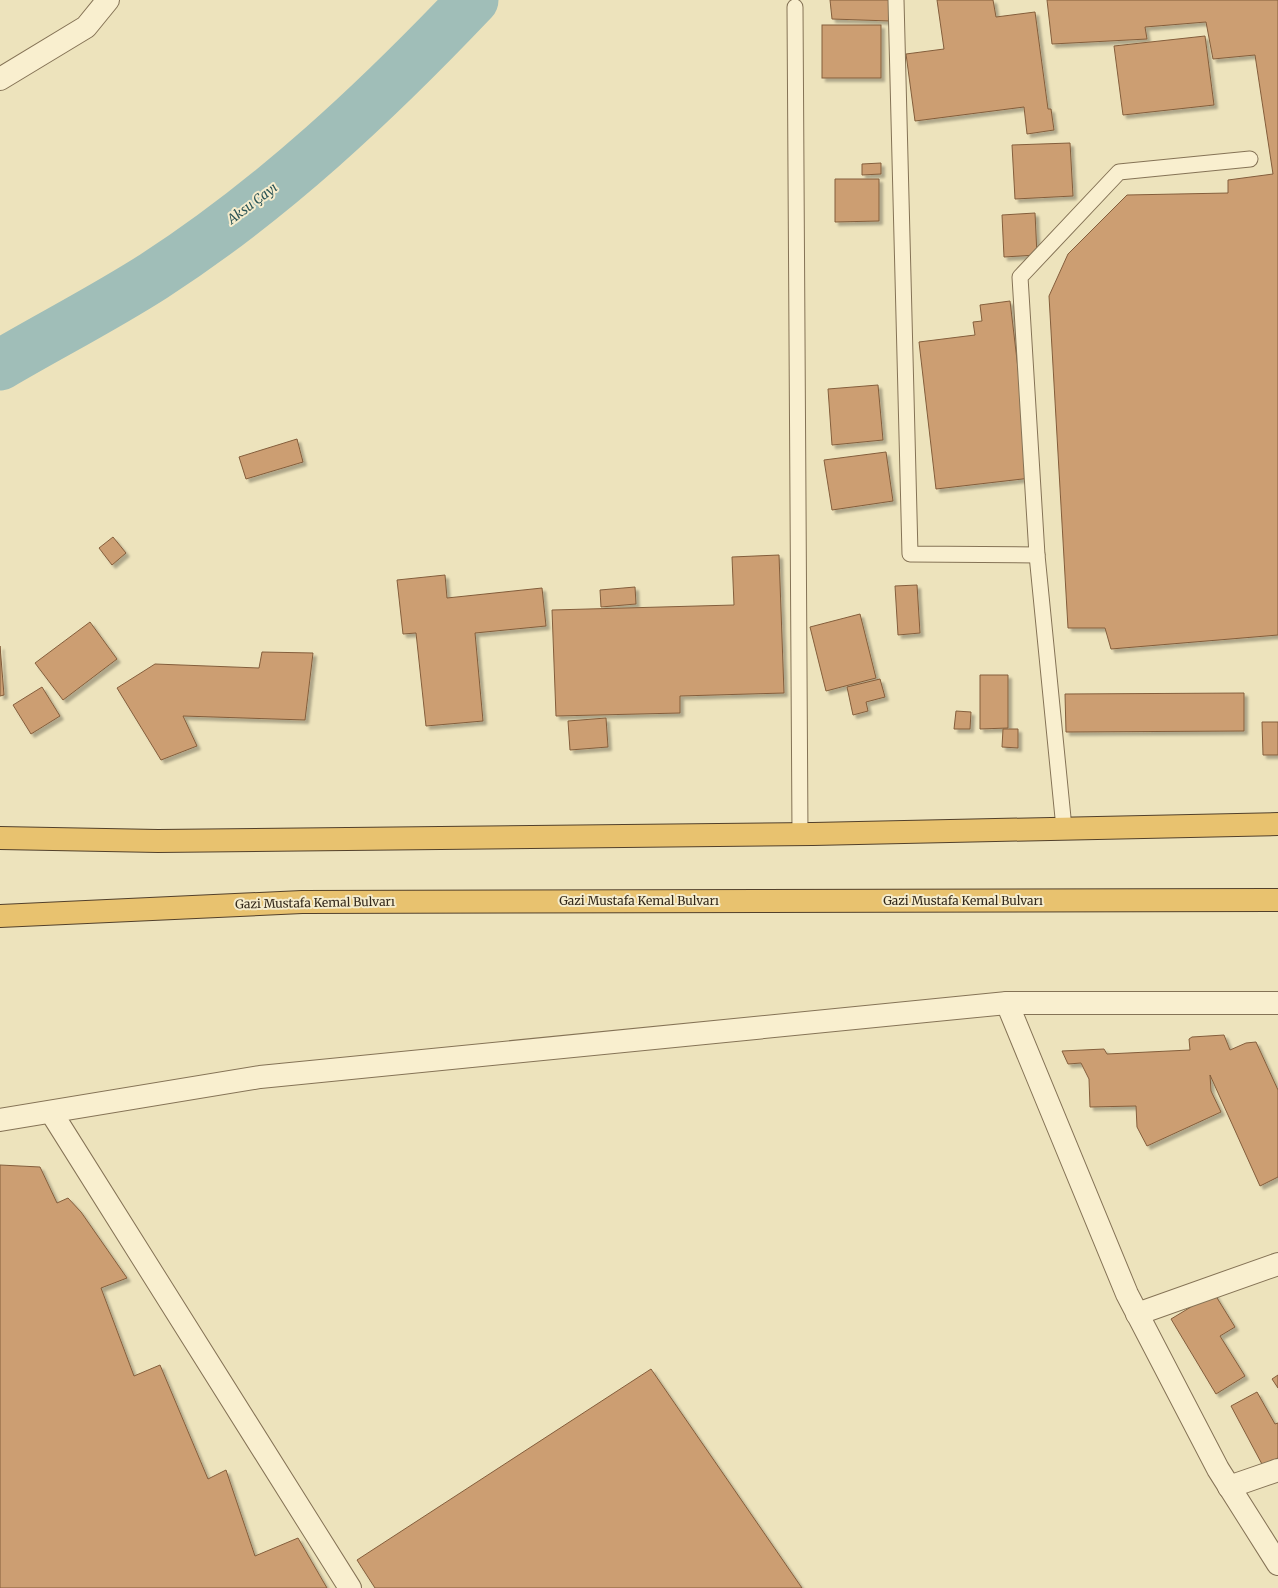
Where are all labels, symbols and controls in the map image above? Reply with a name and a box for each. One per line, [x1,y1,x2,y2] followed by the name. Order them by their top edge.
[223,179,281,228] water label: Aksu Çayı
[559,893,719,908] street label: Gazi Mustafa Kemal Bulvarı
[883,893,1043,908] street label: Gazi Mustafa Kemal Bulvarı
[235,894,395,911] street label: Gazi Mustafa Kemal Bulvarı

